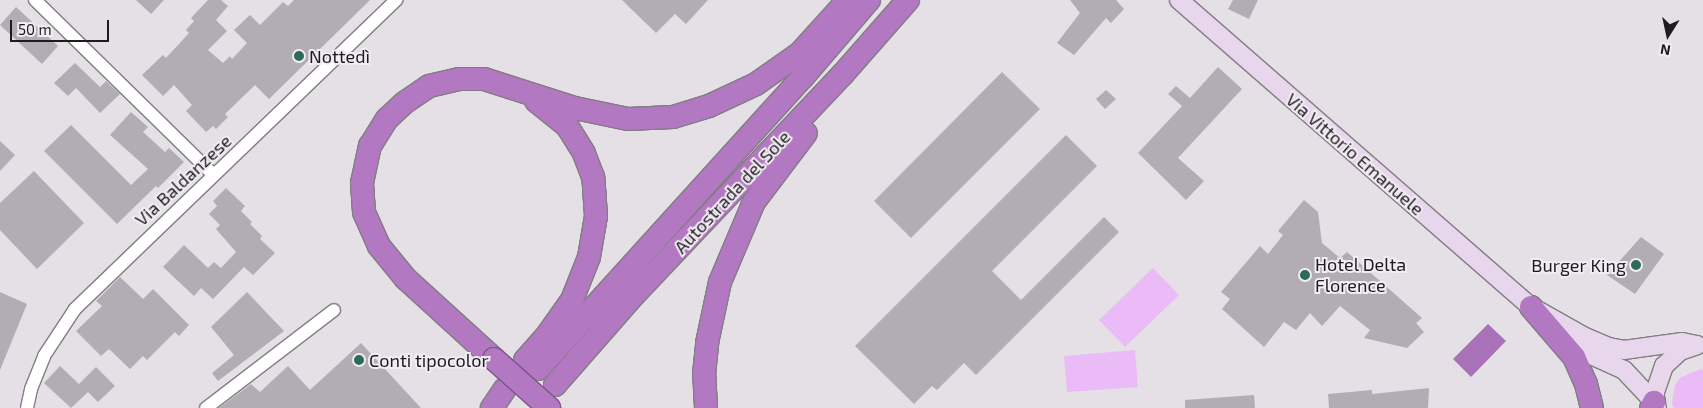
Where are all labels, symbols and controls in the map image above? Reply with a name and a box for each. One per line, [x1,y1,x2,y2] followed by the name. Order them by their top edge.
[12,10,111,42] scale bar
[1643,10,1693,60] north arrow
[18,20,52,38] text: 50 m
[1659,41,1672,60] text: N
[309,45,370,67] place label: Nottedì
[293,50,305,62] marker: Nottedì
[1282,88,1428,220] street label: Via Vittorio Emanuele
[669,126,795,258] street label: Autostrada del Sole
[130,130,236,230] street label: Via Baldanzese
[1315,254,1407,296] place label: Hotel Delta Florence
[1531,254,1626,276] place label: Burger King
[1630,259,1642,271] marker: Burger King
[1299,269,1311,281] marker: Hotel Delta Florence
[369,349,489,371] place label: Conti tipocolor
[353,354,365,366] marker: Conti tipocolor

